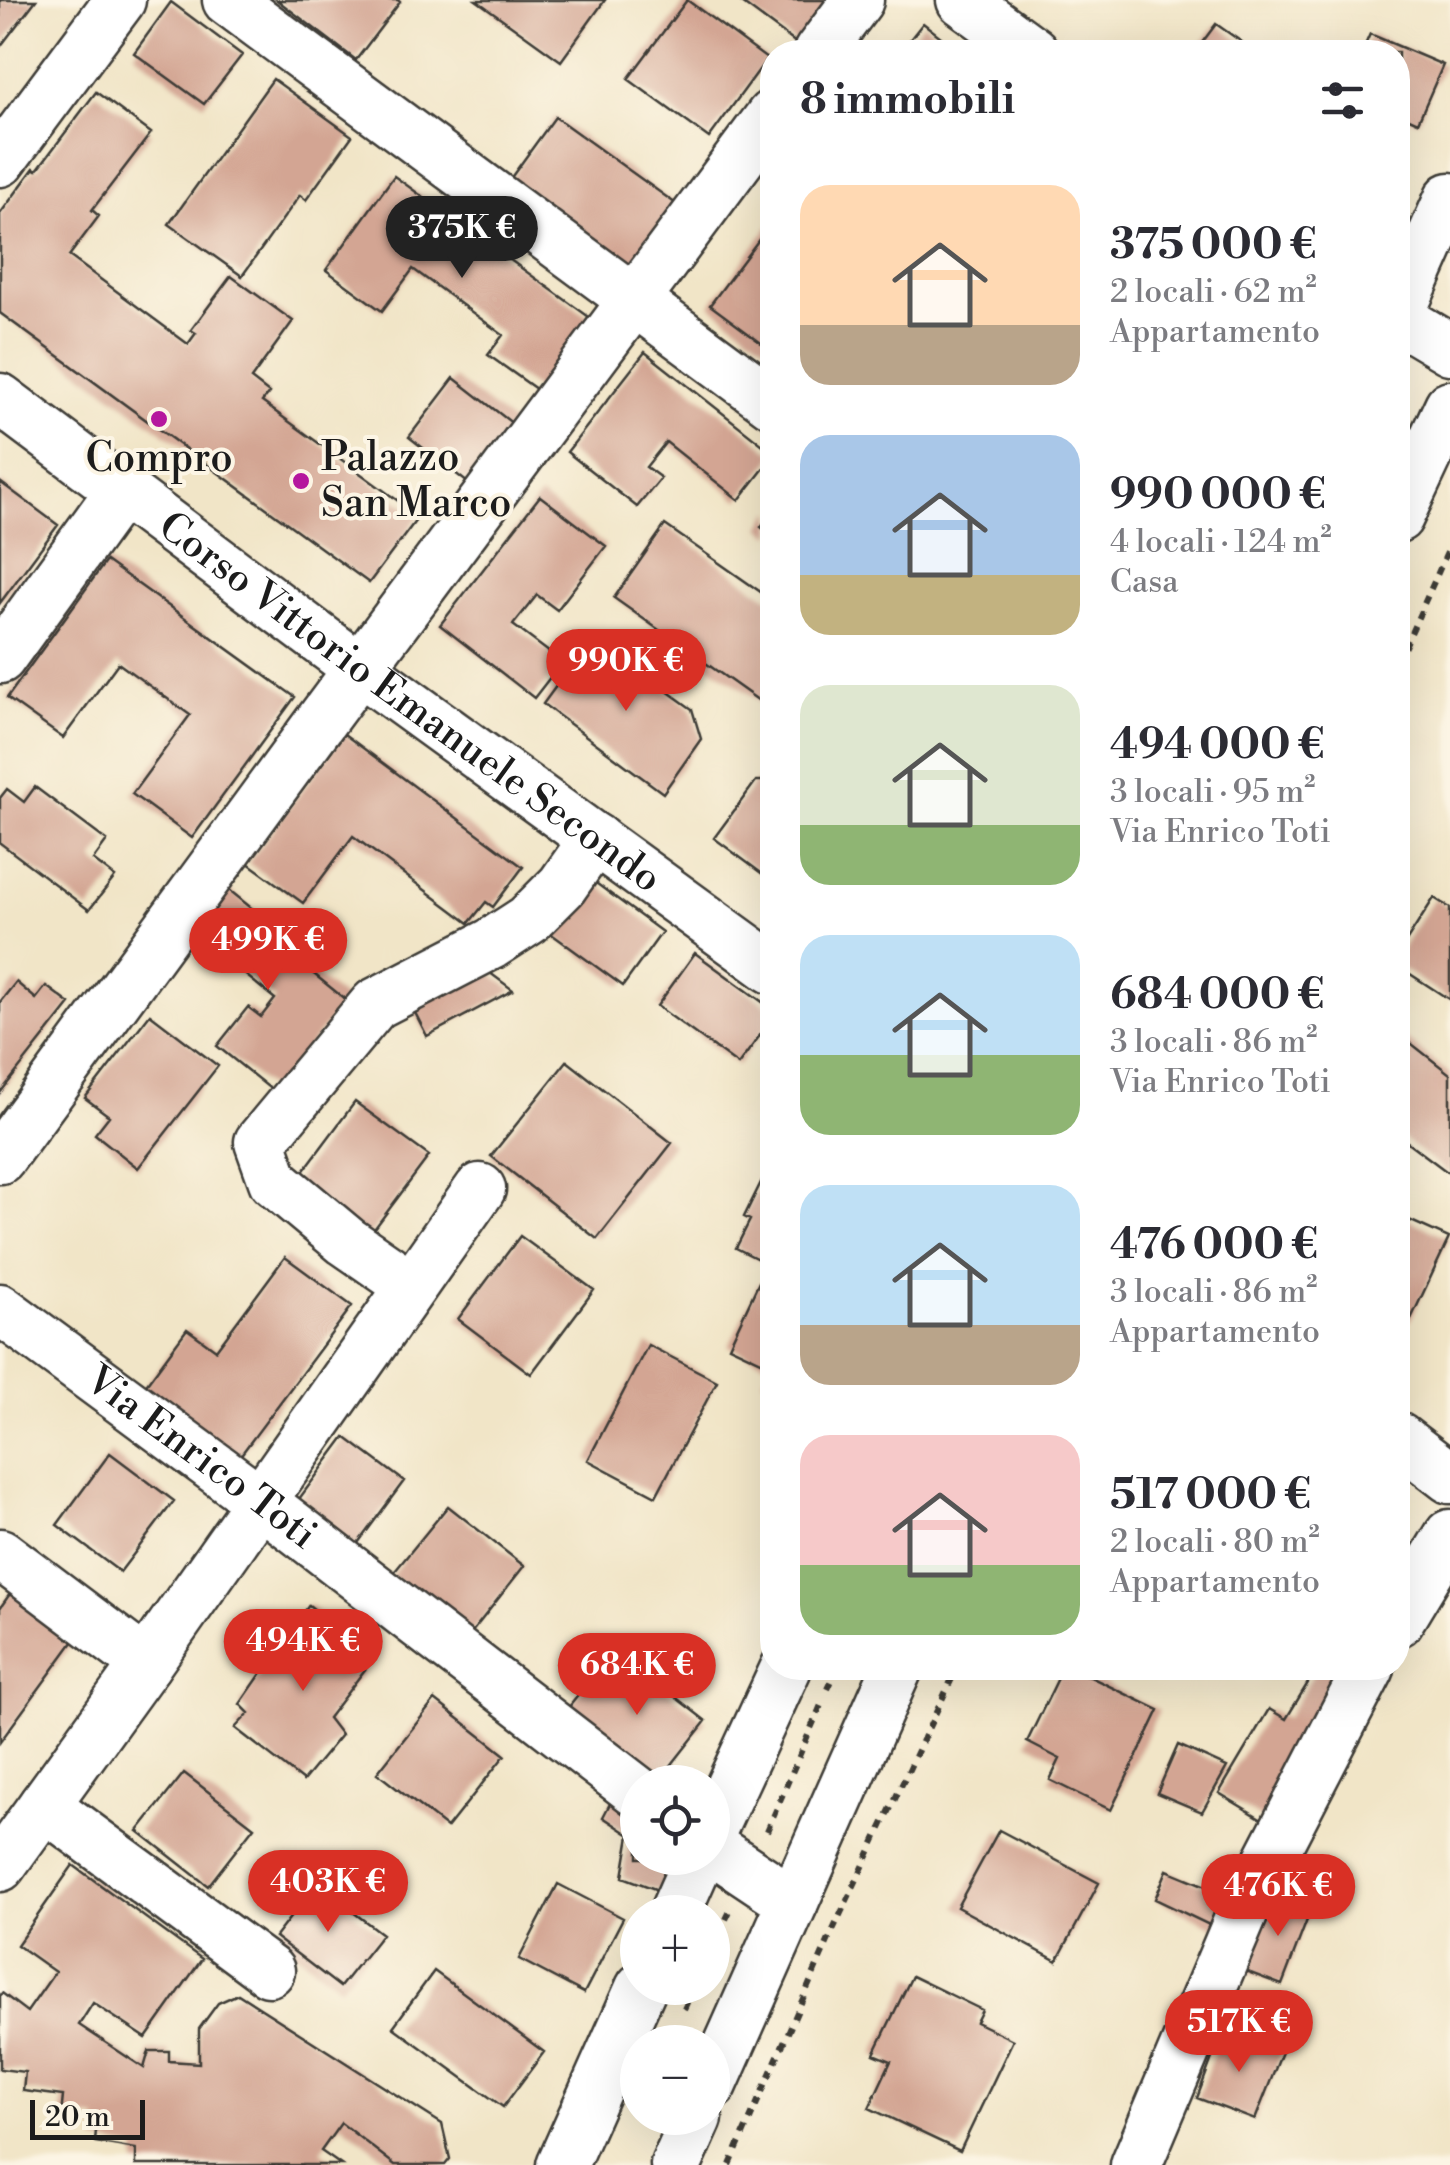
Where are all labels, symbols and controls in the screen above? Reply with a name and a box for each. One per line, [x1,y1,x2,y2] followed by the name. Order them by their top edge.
[1315,73,1370,128] icon: filters
[800,74,1015,127] text: 8 immobili
[381,196,543,281] pin: 375K €
[408,208,516,248] text: 375K €
[1110,219,1316,272] text: 375 000 €
[880,225,1000,345] icon: home
[1110,272,1317,312] text: 2 locali · 62 m²
[1110,312,1320,352] text: Appartamento
[148,408,170,430] marker: Compro
[321,433,511,529] place label: Palazzo San Marco
[85,434,233,484] place label: Compro
[1110,469,1326,522] text: 990 000 €
[290,470,312,492] marker: Palazzo San Marco
[880,475,1000,595] icon: home
[148,501,671,904] street label: Corso Vittorio Emanuele Secondo
[1110,522,1332,562] text: 4 locali · 124 m²
[1110,562,1178,602] text: Casa
[545,629,707,714] pin: 990K €
[568,641,684,681] text: 990K €
[1110,719,1325,772] text: 494 000 €
[880,725,1000,845] icon: home
[1110,772,1315,812] text: 3 locali · 95 m²
[1110,812,1331,852] text: Via Enrico Toti
[187,908,349,993] pin: 499K €
[211,920,325,960] text: 499K €
[1110,969,1324,1022] text: 684 000 €
[880,975,1000,1095] icon: home
[1110,1022,1317,1062] text: 3 locali · 86 m²
[1110,1062,1331,1102] text: Via Enrico Toti
[1110,1219,1318,1272] text: 476 000 €
[880,1225,1000,1345] icon: home
[1110,1272,1317,1312] text: 3 locali · 86 m²
[1110,1312,1320,1352] text: Appartamento
[75,1355,327,1560] street label: Via Enrico Toti
[1110,1469,1311,1522] text: 517 000 €
[880,1475,1000,1595] icon: home
[1110,1522,1320,1562] text: 2 locali · 80 m²
[1110,1562,1320,1602] text: Appartamento
[222,1609,384,1694] pin: 494K €
[246,1621,360,1661] text: 494K €
[556,1633,718,1718] pin: 684K €
[580,1645,694,1685] text: 684K €
[620,1765,730,2135] map controls
[620,1765,730,1875] button: locate
[247,1850,409,1935] pin: 403K €
[1197,1854,1359,1939] pin: 476K €
[270,1862,386,1902] text: 403K €
[1223,1866,1333,1906] text: 476K €
[620,1895,730,2005] button: +
[1158,1990,1320,2075] pin: 517K €
[1187,2002,1291,2042] text: 517K €
[620,2025,730,2135] button: −
[30,2095,145,2140] scale bar
[45,2100,110,2135] text: 20 m

